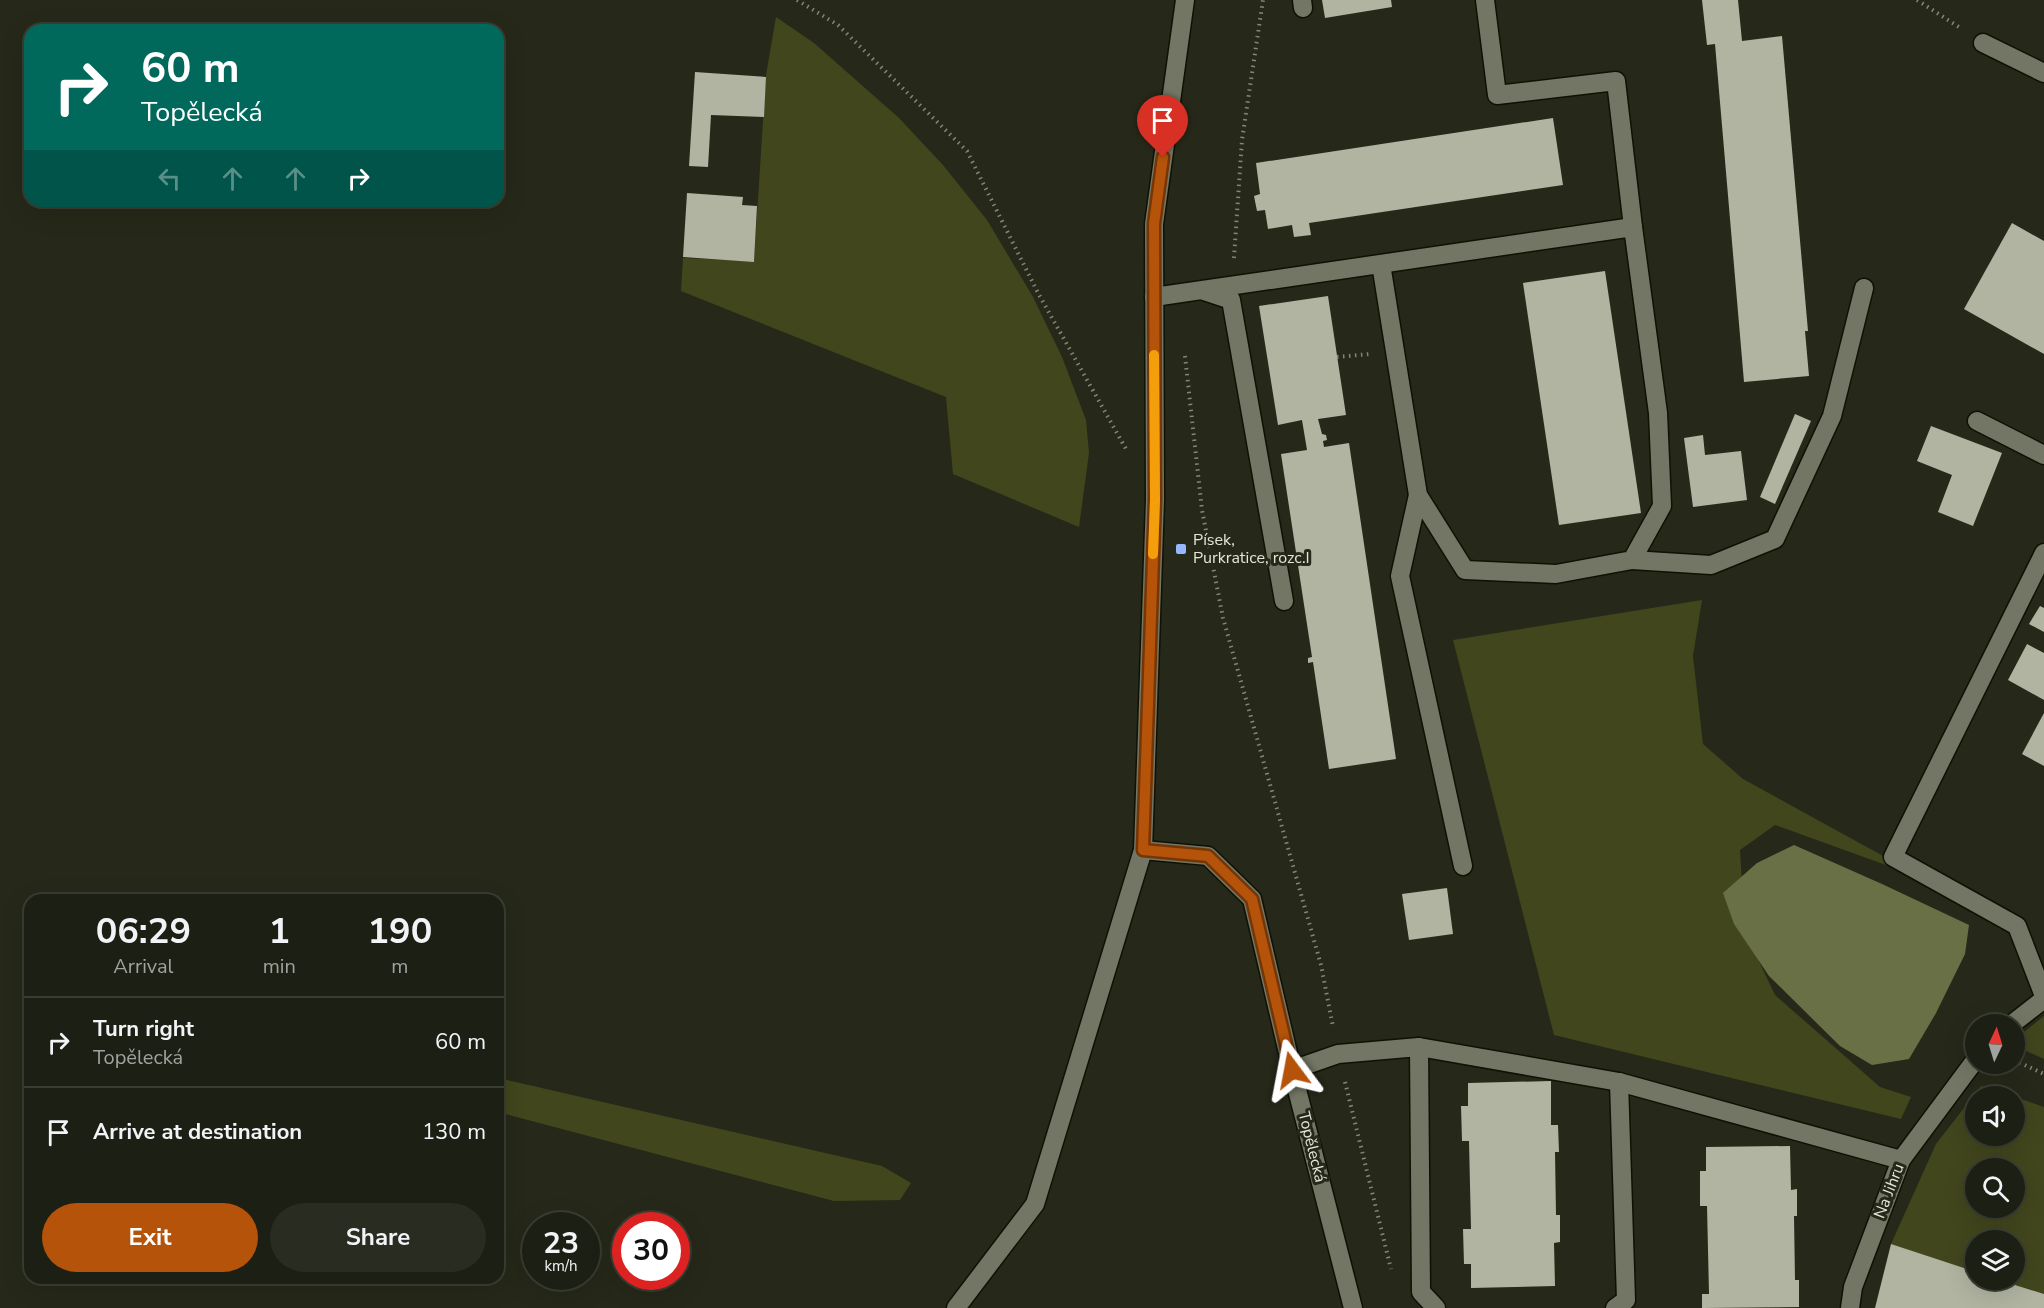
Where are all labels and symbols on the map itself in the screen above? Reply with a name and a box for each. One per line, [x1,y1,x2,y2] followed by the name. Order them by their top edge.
[1137,95,1188,157] pin
[1193,529,1310,569] place label: Písek, Purkratice, rozc.I
[1174,542,1188,556] marker: Písek, Purkratice, rozc.I
[1965,1014,2025,1074] north arrow
[1260,1038,1324,1102] position arrow
[1293,1109,1331,1185] street label: Topělecká
[1868,1160,1910,1222] street label: Na Jihru
[612,1212,690,1290] speed limit sign: 30

